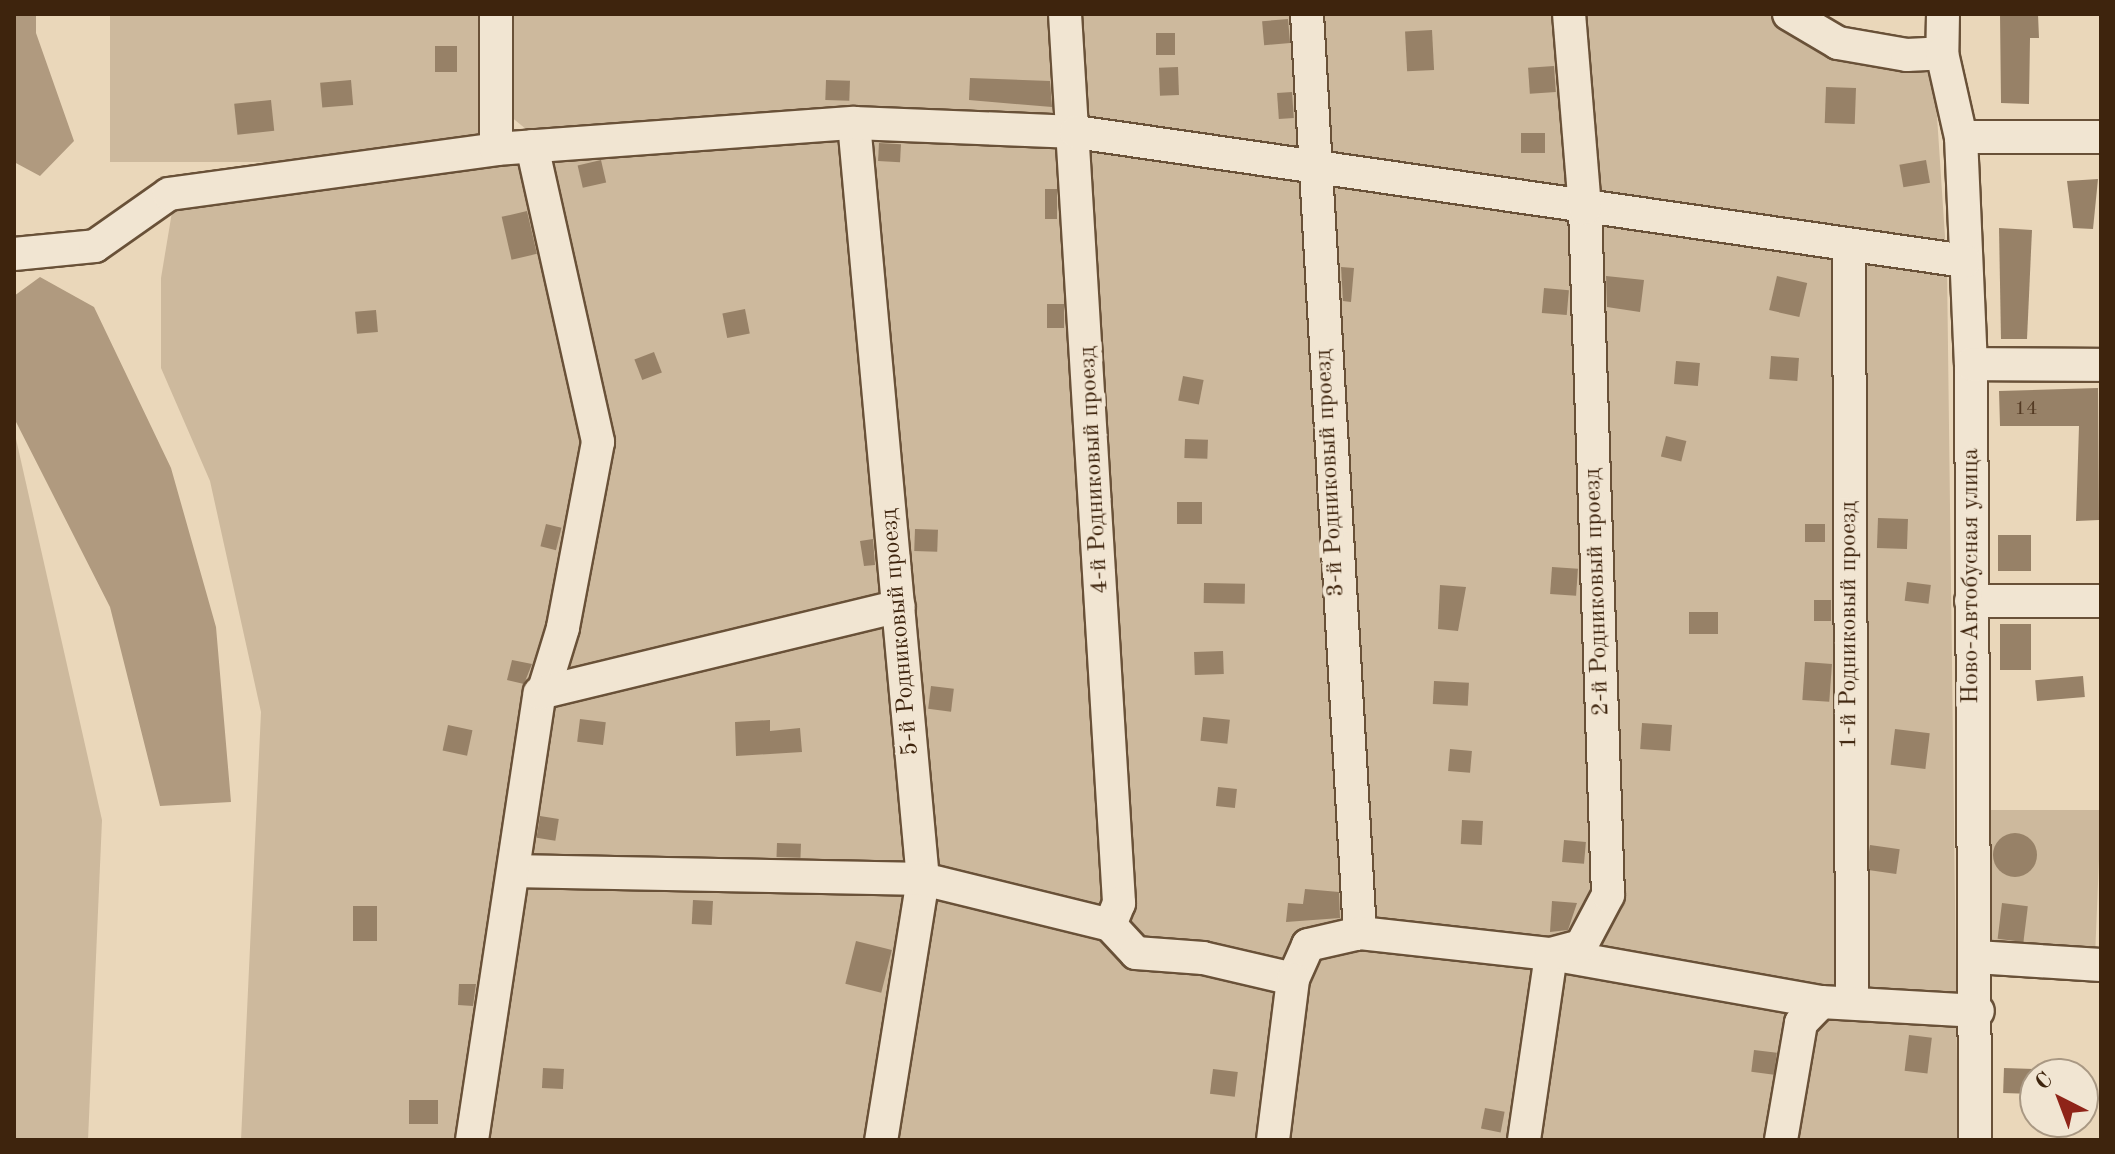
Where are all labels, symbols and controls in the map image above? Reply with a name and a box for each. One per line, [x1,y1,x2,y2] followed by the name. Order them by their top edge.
[1074,345,1116,595] street label: 4-й Родниковый проезд
[1310,348,1352,598] street label: 3-й Родниковый проезд
[2014,397,2038,421] house number: 14
[1958,448,1986,704] street label: Ново-Автобусная улица
[1579,468,1617,716] street label: 2-й Родниковый проезд
[1836,501,1864,749] street label: 1-й Родниковый проезд
[876,507,926,757] street label: 5-й Родниковый проезд
[2019,1058,2099,1138] north arrow
[2032,1069,2057,1095] text: С

